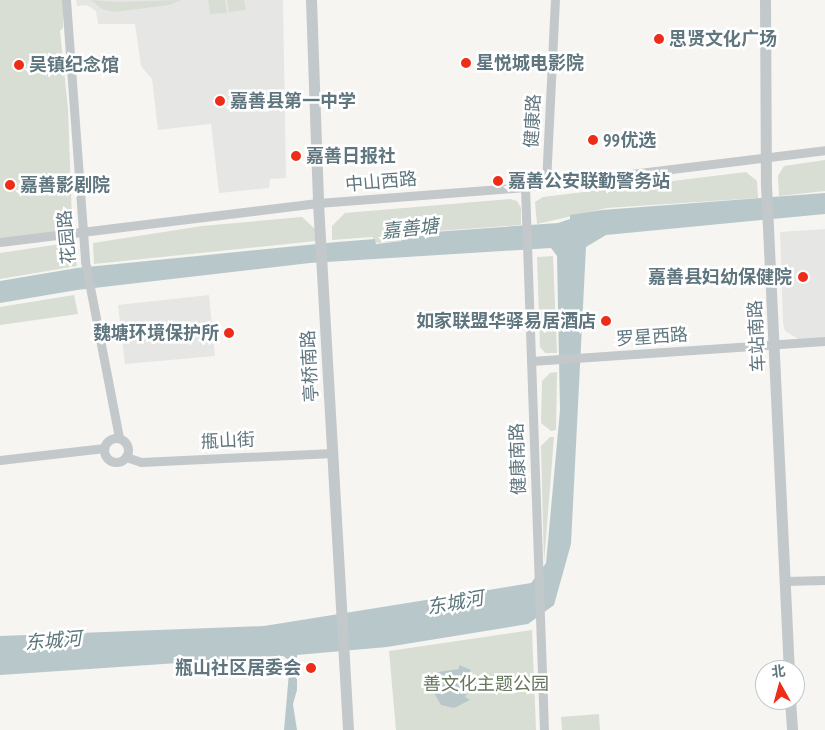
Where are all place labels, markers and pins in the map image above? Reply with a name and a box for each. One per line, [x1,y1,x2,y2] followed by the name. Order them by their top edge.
[669,28,777,50] place label: 思贤文化广场
[653,33,665,45] marker: 思贤文化广场
[476,52,584,74] place label: 星悦城电影院
[29,54,119,76] place label: 吴镇纪念馆
[460,57,472,69] marker: 星悦城电影院
[13,59,25,71] marker: 吴镇纪念馆
[230,90,356,112] place label: 嘉善县第一中学
[214,95,226,107] marker: 嘉善县第一中学
[603,129,656,151] place label: 99优选
[587,134,599,146] marker: 99优选
[306,145,396,167] place label: 嘉善日报社
[290,150,302,162] marker: 嘉善日报社
[508,170,670,192] place label: 嘉善公安联勤警务站
[20,174,110,196] place label: 嘉善影剧院
[492,175,504,187] marker: 嘉善公安联勤警务站
[4,179,16,191] marker: 嘉善影剧院
[648,266,792,288] place label: 嘉善县妇幼保健院
[796,270,810,284] marker: 嘉善县妇幼保健院
[416,310,596,332] place label: 如家联盟华驿易居酒店
[600,315,612,327] marker: 如家联盟华驿易居酒店
[93,322,219,344] place label: 魏塘环境保护所
[223,327,235,339] marker: 魏塘环境保护所
[175,657,301,679] place label: 瓶山社区居委会
[305,662,317,674] marker: 瓶山社区居委会

